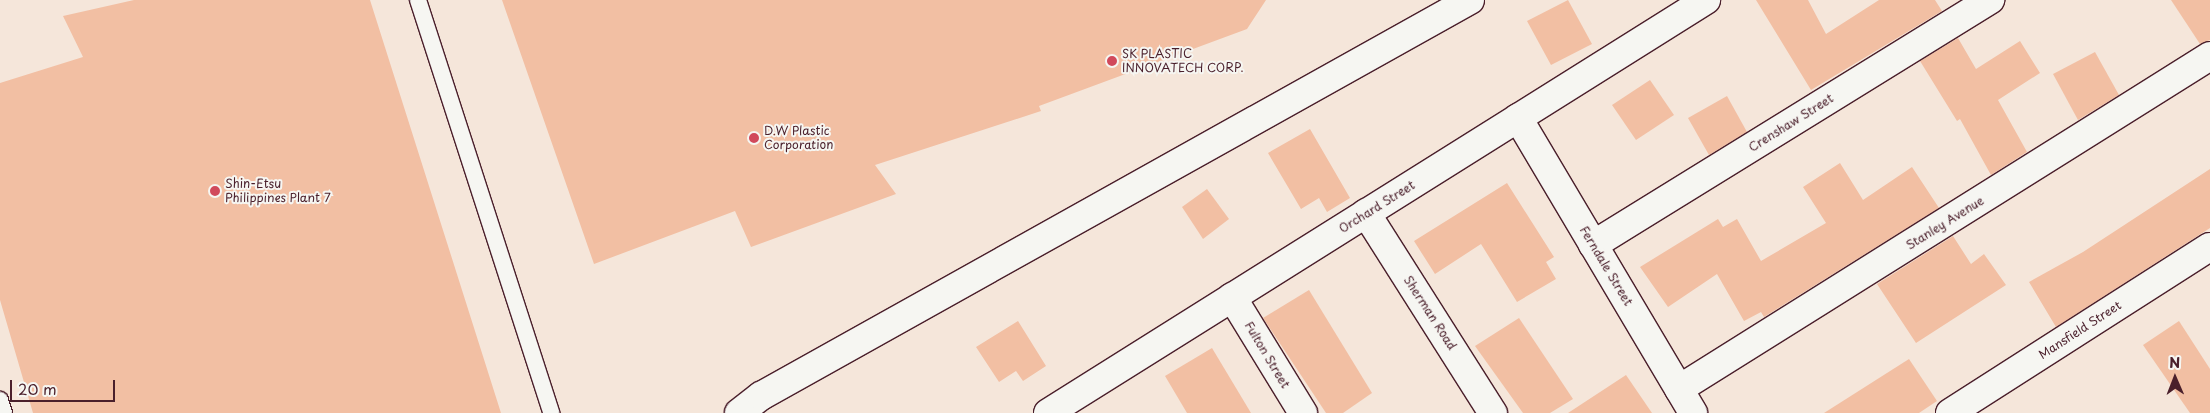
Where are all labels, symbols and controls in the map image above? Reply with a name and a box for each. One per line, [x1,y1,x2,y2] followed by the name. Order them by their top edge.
[1122,47,1244,75] place label: SK PLASTIC INNOVATECH CORP.
[1106,55,1118,67] marker: SK PLASTIC INNOVATECH CORP.
[1746,91,1836,155] street label: Crenshaw Street
[764,124,833,152] place label: D.W Plastic Corporation
[748,132,760,144] marker: D.W Plastic Corporation
[225,177,331,205] place label: Shin-Etsu Philippines Plant 7
[1336,178,1418,236] street label: Orchard Street
[209,185,221,197] marker: Shin-Etsu Philippines Plant 7
[1903,193,1987,253] street label: Stanley Avenue
[1577,224,1635,308] street label: Ferndale Street
[1401,273,1459,353] street label: Sherman Road
[2036,298,2124,362] street label: Mansfield Street
[1241,319,1293,391] street label: Fulton Street
[2169,352,2180,373] text: N
[2150,353,2200,403] north arrow
[12,370,118,402] scale bar
[18,377,57,400] text: 20 m

